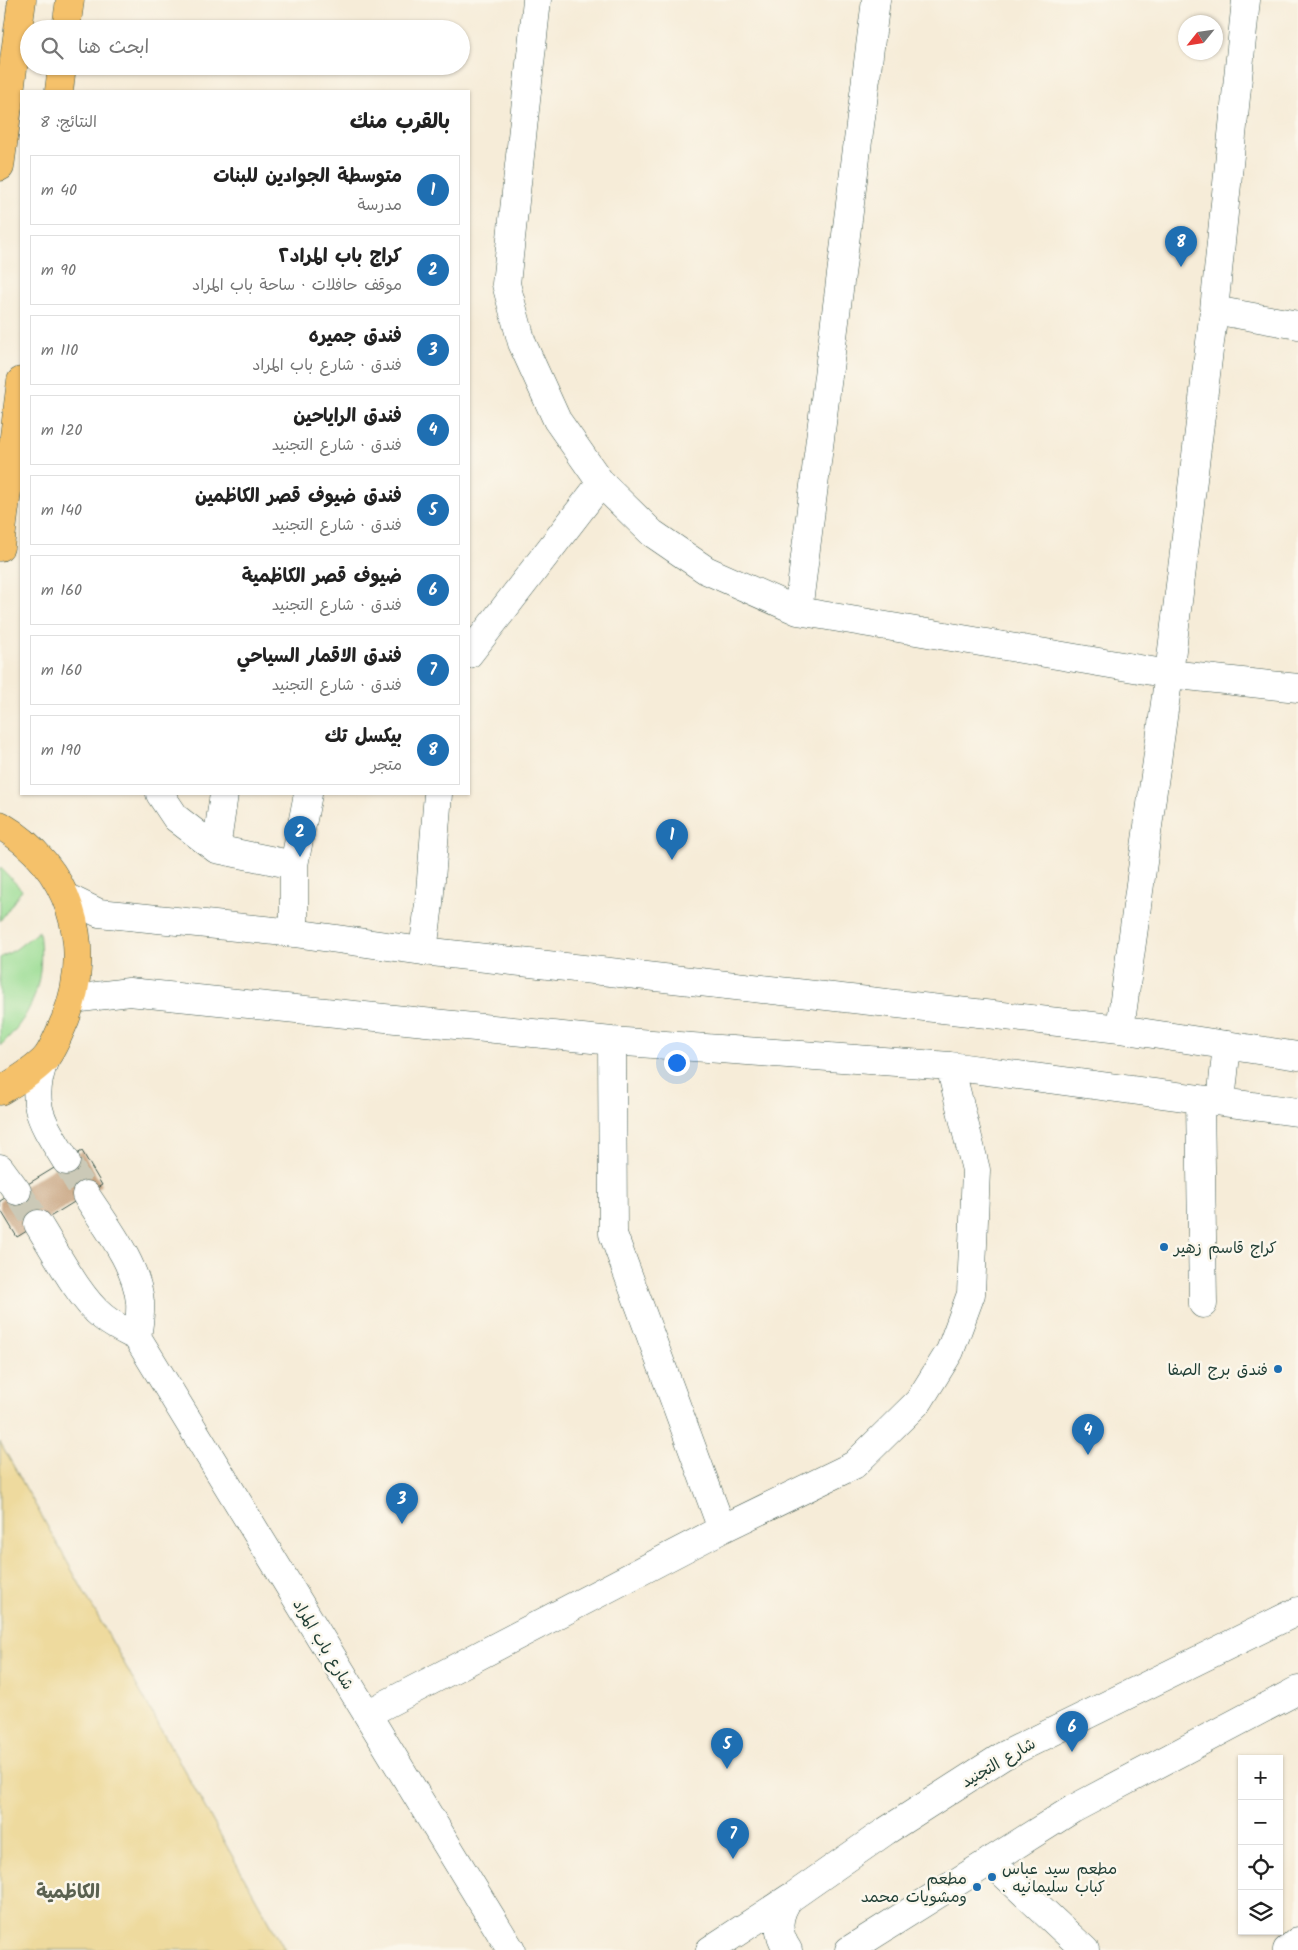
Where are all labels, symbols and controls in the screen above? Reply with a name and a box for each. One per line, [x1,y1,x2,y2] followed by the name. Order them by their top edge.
[1178,15,1223,60] north arrow
[20,20,470,75] search box
[78,33,149,63] text: ابحث هنا
[38,34,66,62] icon: search
[350,106,450,139] text: بالقرب منك
[40,110,97,135] text: النتائج: 8
[213,162,402,192] text: متوسطة الجوادين للبنات
[41,178,77,203] text: 40 m
[431,178,435,203] text: 1
[357,193,402,218] text: مدرسة
[1165,226,1197,267] pin: 8
[278,242,402,272] text: كراج باب المراد٢
[41,258,76,283] text: 90 m
[428,258,438,283] text: 2
[192,273,402,298] text: موقف حافلات · ساحة باب المراد
[309,322,402,352] text: فندق جميره
[41,338,78,363] text: 110 m
[429,338,437,363] text: 3
[252,353,402,378] text: فندق · شارع باب المراد
[293,402,402,432] text: فندق الراياحين
[41,418,83,443] text: 120 m
[429,418,437,443] text: 4
[272,433,402,458] text: فندق · شارع التجنيد
[195,482,402,512] text: فندق ضيوف قصر الكاظمين
[41,498,82,523] text: 140 m
[429,498,437,523] text: 5
[272,513,402,538] text: فندق · شارع التجنيد
[242,562,402,592] text: ضيوف قصر الكاظمية
[41,578,82,603] text: 160 m
[429,578,437,603] text: 6
[272,593,402,618] text: فندق · شارع التجنيد
[237,642,402,672] text: فندق الاقمار السياحي
[41,658,82,683] text: 160 m
[429,658,437,683] text: 7
[272,673,402,698] text: فندق · شارع التجنيد
[325,722,402,752] text: بيكسل تك
[41,738,81,763] text: 190 m
[428,738,438,763] text: 8
[371,753,402,778] text: متجر
[284,816,316,857] pin: 2
[656,819,688,860] pin: 1
[664,1050,690,1076] your location
[1172,1236,1277,1261] place label: كراج قاسم زهير
[1158,1241,1170,1253] marker: كراج قاسم زهير
[1167,1358,1268,1383] place label: فندق برج الصفا
[1272,1363,1284,1375] marker: فندق برج الصفا
[1072,1414,1104,1455] pin: 4
[386,1483,418,1524] pin: 3
[286,1595,360,1695] street label: شارع باب المراد
[1056,1711,1088,1752] pin: 6
[711,1728,743,1769] pin: 5
[957,1732,1041,1795] street label: شارع التجنيد
[1238,1755,1283,1935] map controls
[1238,1755,1283,1800] button: +
[1238,1800,1283,1845] button: −
[717,1818,749,1859] pin: 7
[1238,1845,1283,1890] button: locate
[1002,1857,1117,1900] place label: مطعم سيد عباس . كباب سليمانيه
[861,1867,967,1910] place label: مطعم ومشويات محمد
[986,1871,998,1883] marker: مطعم سيد عباس . كباب سليمانيه
[36,1878,100,1908] district label: الكاظمية
[971,1881,983,1893] marker: مطعم ومشويات محمد
[1238,1890,1283,1935] button: layers

